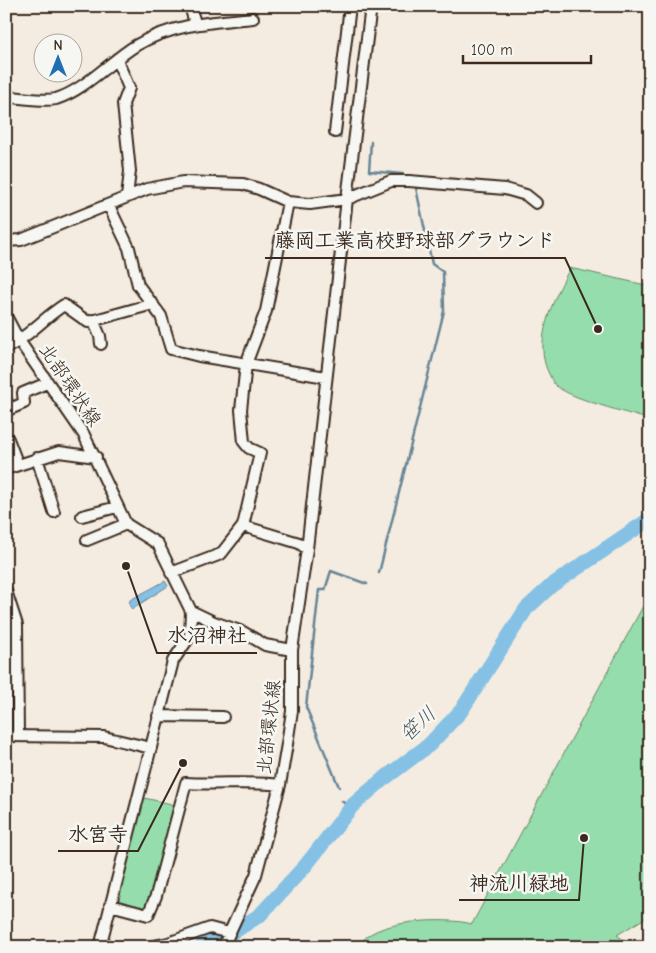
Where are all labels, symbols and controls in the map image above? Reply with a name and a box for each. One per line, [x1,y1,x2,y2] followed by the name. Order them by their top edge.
[32,32,82,82] north arrow
[463,32,591,64] scale bar
[53,37,63,54] text: N
[471,41,513,59] text: 100 m
[265,223,565,258] callout: 藤岡工業高校野球部グラウンド
[275,229,555,252] text: 藤岡工業高校野球部グラウンド
[34,339,106,431] street label: 北部環状線
[157,618,257,653] callout: 水沼神社
[167,624,247,647] text: 水沼神社
[253,679,285,775] street label: 北部環状線
[396,702,440,746] water label: 笹川
[58,816,138,851] callout: 水宮寺
[68,823,128,846] text: 水宮寺
[459,865,579,900] callout: 神流川緑地
[469,872,569,895] text: 神流川緑地

